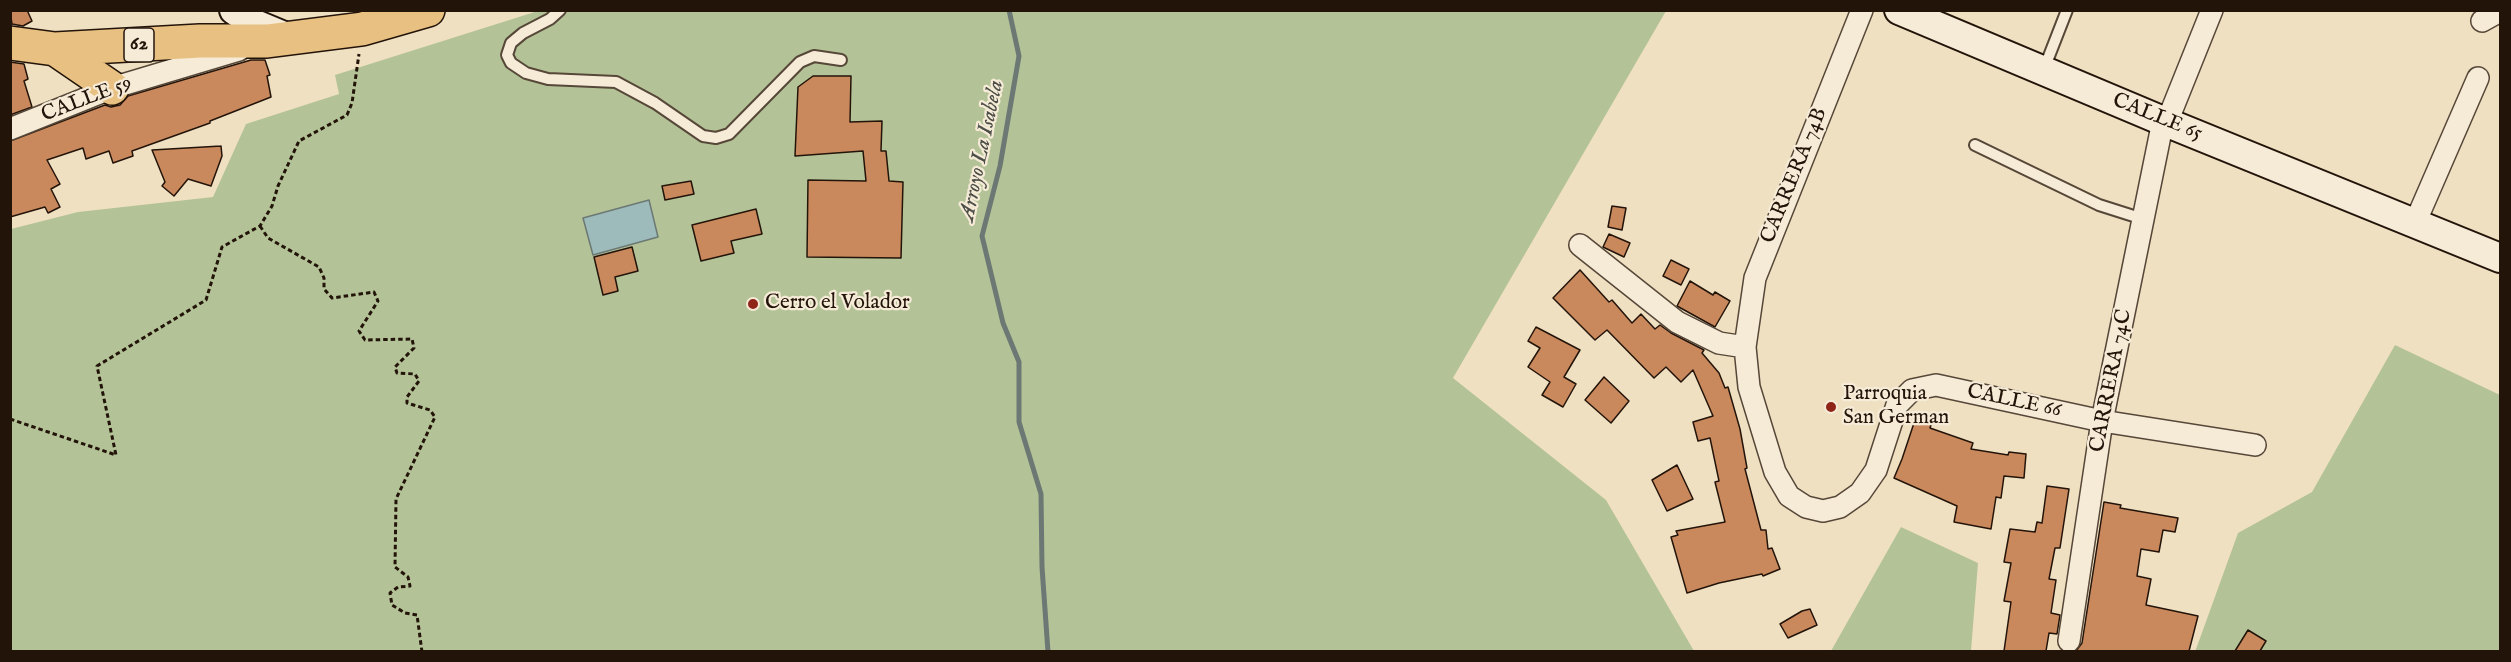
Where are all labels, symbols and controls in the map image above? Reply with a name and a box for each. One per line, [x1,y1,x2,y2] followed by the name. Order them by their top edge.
[124,28,154,62] road number: 62
[38,71,136,129] street label: CALLE 59
[955,78,1011,224] water label: Arroyo La Isabela
[2108,89,2206,147] street label: CALLE 65
[1756,105,1834,247] street label: CARRERA 74B
[765,291,910,317] place label: Cerro el Volador
[746,297,760,311] marker: Cerro el Volador
[2086,307,2138,455] street label: CARRERA 74C
[1965,380,2063,424] street label: CALLE 66
[1843,382,1949,432] place label: Parroquia San German
[1824,400,1838,414] marker: Parroquia San German

